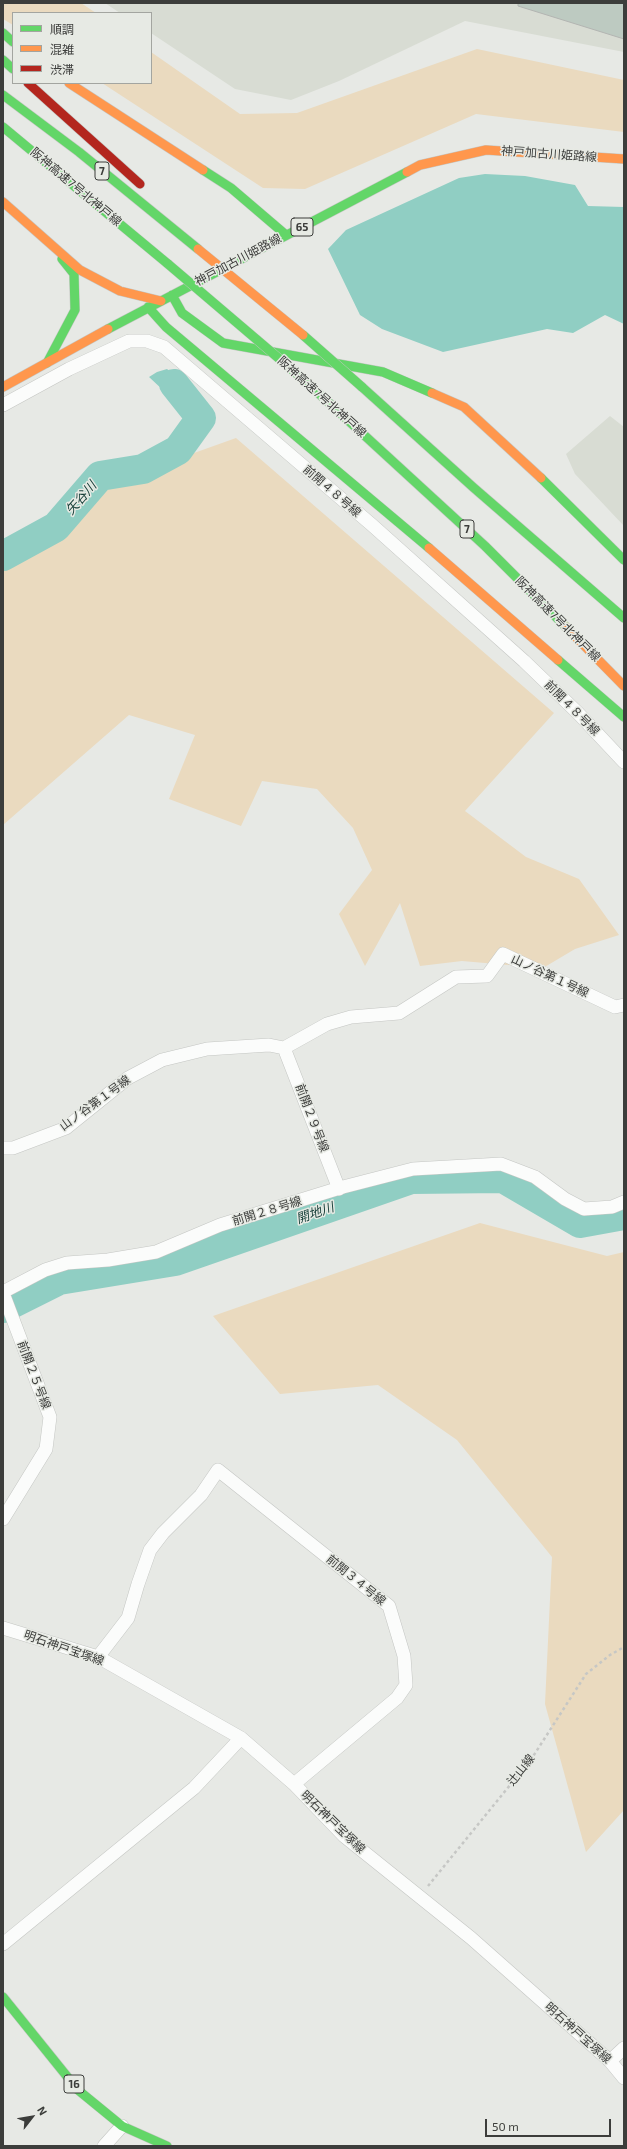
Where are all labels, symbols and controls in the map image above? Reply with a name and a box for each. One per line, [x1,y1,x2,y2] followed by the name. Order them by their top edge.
[12,12,152,84] legend
[50,22,74,36] text: 順調
[50,42,74,56] text: 混雑
[50,62,74,76] text: 渋滞
[501,143,597,165] street label: 神戸加古川姫路線
[28,145,124,229] street label: 阪神高速7号北神戸線
[95,162,109,180] road number: 7
[291,218,313,236] road number: 65
[192,231,284,289] street label: 神戸加古川姫路線
[275,353,369,441] street label: 阪神高速7号北神戸線
[300,462,364,520] street label: 前開４８号線
[62,478,100,518] water label: 矢谷川
[460,520,474,538] road number: 7
[513,574,603,664] street label: 阪神高速7号北神戸線
[541,677,603,739] street label: 前開４８号線
[509,952,591,1000] street label: 山ノ谷第１号線
[57,1072,133,1134] street label: 山ノ谷第１号線
[292,1082,332,1154] street label: 前開２９号線
[230,1194,304,1228] street label: 前開２８号線
[294,1199,336,1227] water label: 開地川
[14,1339,54,1411] street label: 前開２５号線
[323,1552,389,1608] street label: 前開３４号線
[22,1628,106,1668] street label: 明石神戸宝塚線
[504,1751,538,1789] street label: 辻山線
[298,1788,368,1856] street label: 明石神戸宝塚線
[542,2000,614,2066] street label: 明石神戸宝塚線
[64,2075,84,2093] road number: 16
[12,2097,52,2137] north arrow
[35,2104,50,2117] text: N
[487,2111,613,2137] scale bar
[492,2119,519,2133] text: 50 m

